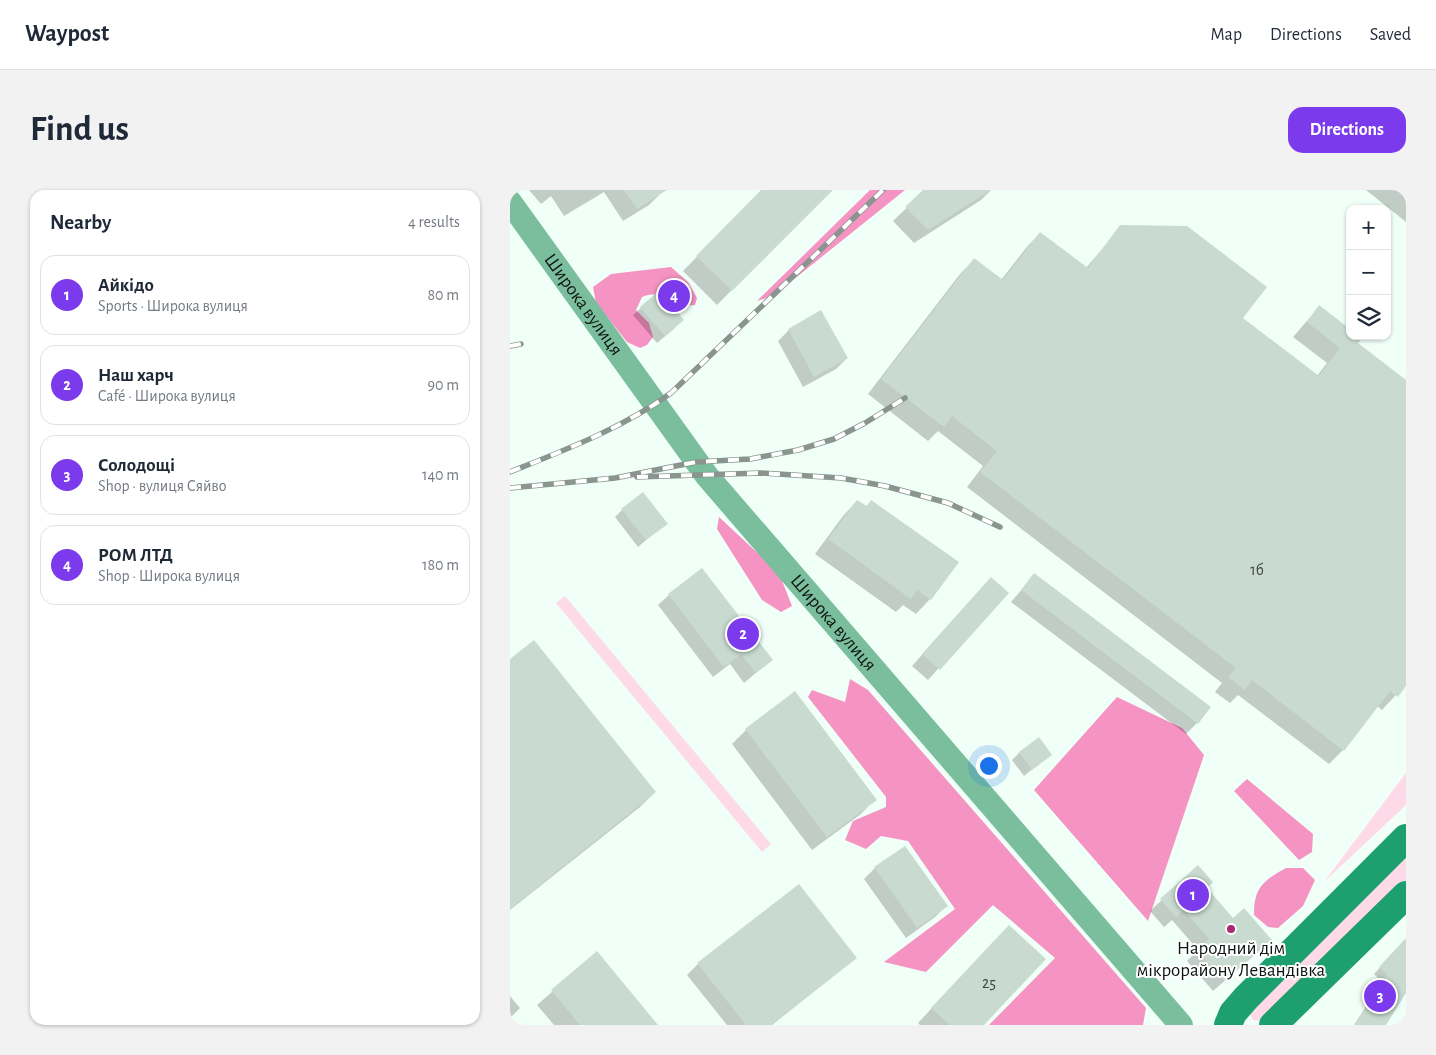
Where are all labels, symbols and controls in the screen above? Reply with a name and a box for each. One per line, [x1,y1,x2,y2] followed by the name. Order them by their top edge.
[25,22,109,46] text: Waypost
[1211,26,1242,44] text: Map
[1270,26,1342,44] text: Directions
[1370,26,1411,44] text: Saved
[1288,107,1406,153] button: Directions
[30,112,129,147] text: Find us
[1346,205,1391,340] map controls
[1346,205,1391,250] button: +
[50,212,111,233] text: Nearby
[408,214,460,230] text: 4 results
[541,250,626,359] street label: Широка вулиця
[1346,250,1391,295] button: −
[98,276,154,295] text: Айкідо
[658,277,690,315] pin: 4
[64,287,70,303] text: 1
[428,287,459,303] text: 80 m
[1346,295,1391,340] button: layers
[98,298,248,314] text: Sports · Широка вулиця
[98,366,174,385] text: Наш харч
[63,377,71,393] text: 2
[428,377,459,393] text: 90 m
[98,388,236,404] text: Café · Широка вулиця
[98,456,175,475] text: Солодощі
[64,467,70,483] text: 3
[422,467,459,483] text: 140 m
[98,478,226,494] text: Shop · вулиця Сяйво
[98,546,173,565] text: РОМ ЛТД
[63,557,71,573] text: 4
[422,557,459,573] text: 180 m
[1250,562,1264,578] house number: 1б
[98,568,240,584] text: Shop · Широка вулиця
[787,571,880,674] street label: Широка вулиця
[727,615,759,653] pin: 2
[976,753,1002,779] your location
[1177,876,1209,914] pin: 1
[1225,923,1237,935] marker: Народний дім мікрорайону Левандівка
[1137,939,1326,980] place label: Народний дім мікрорайону Левандівка
[982,975,996,991] house number: 25
[1364,977,1396,1015] pin: 3

